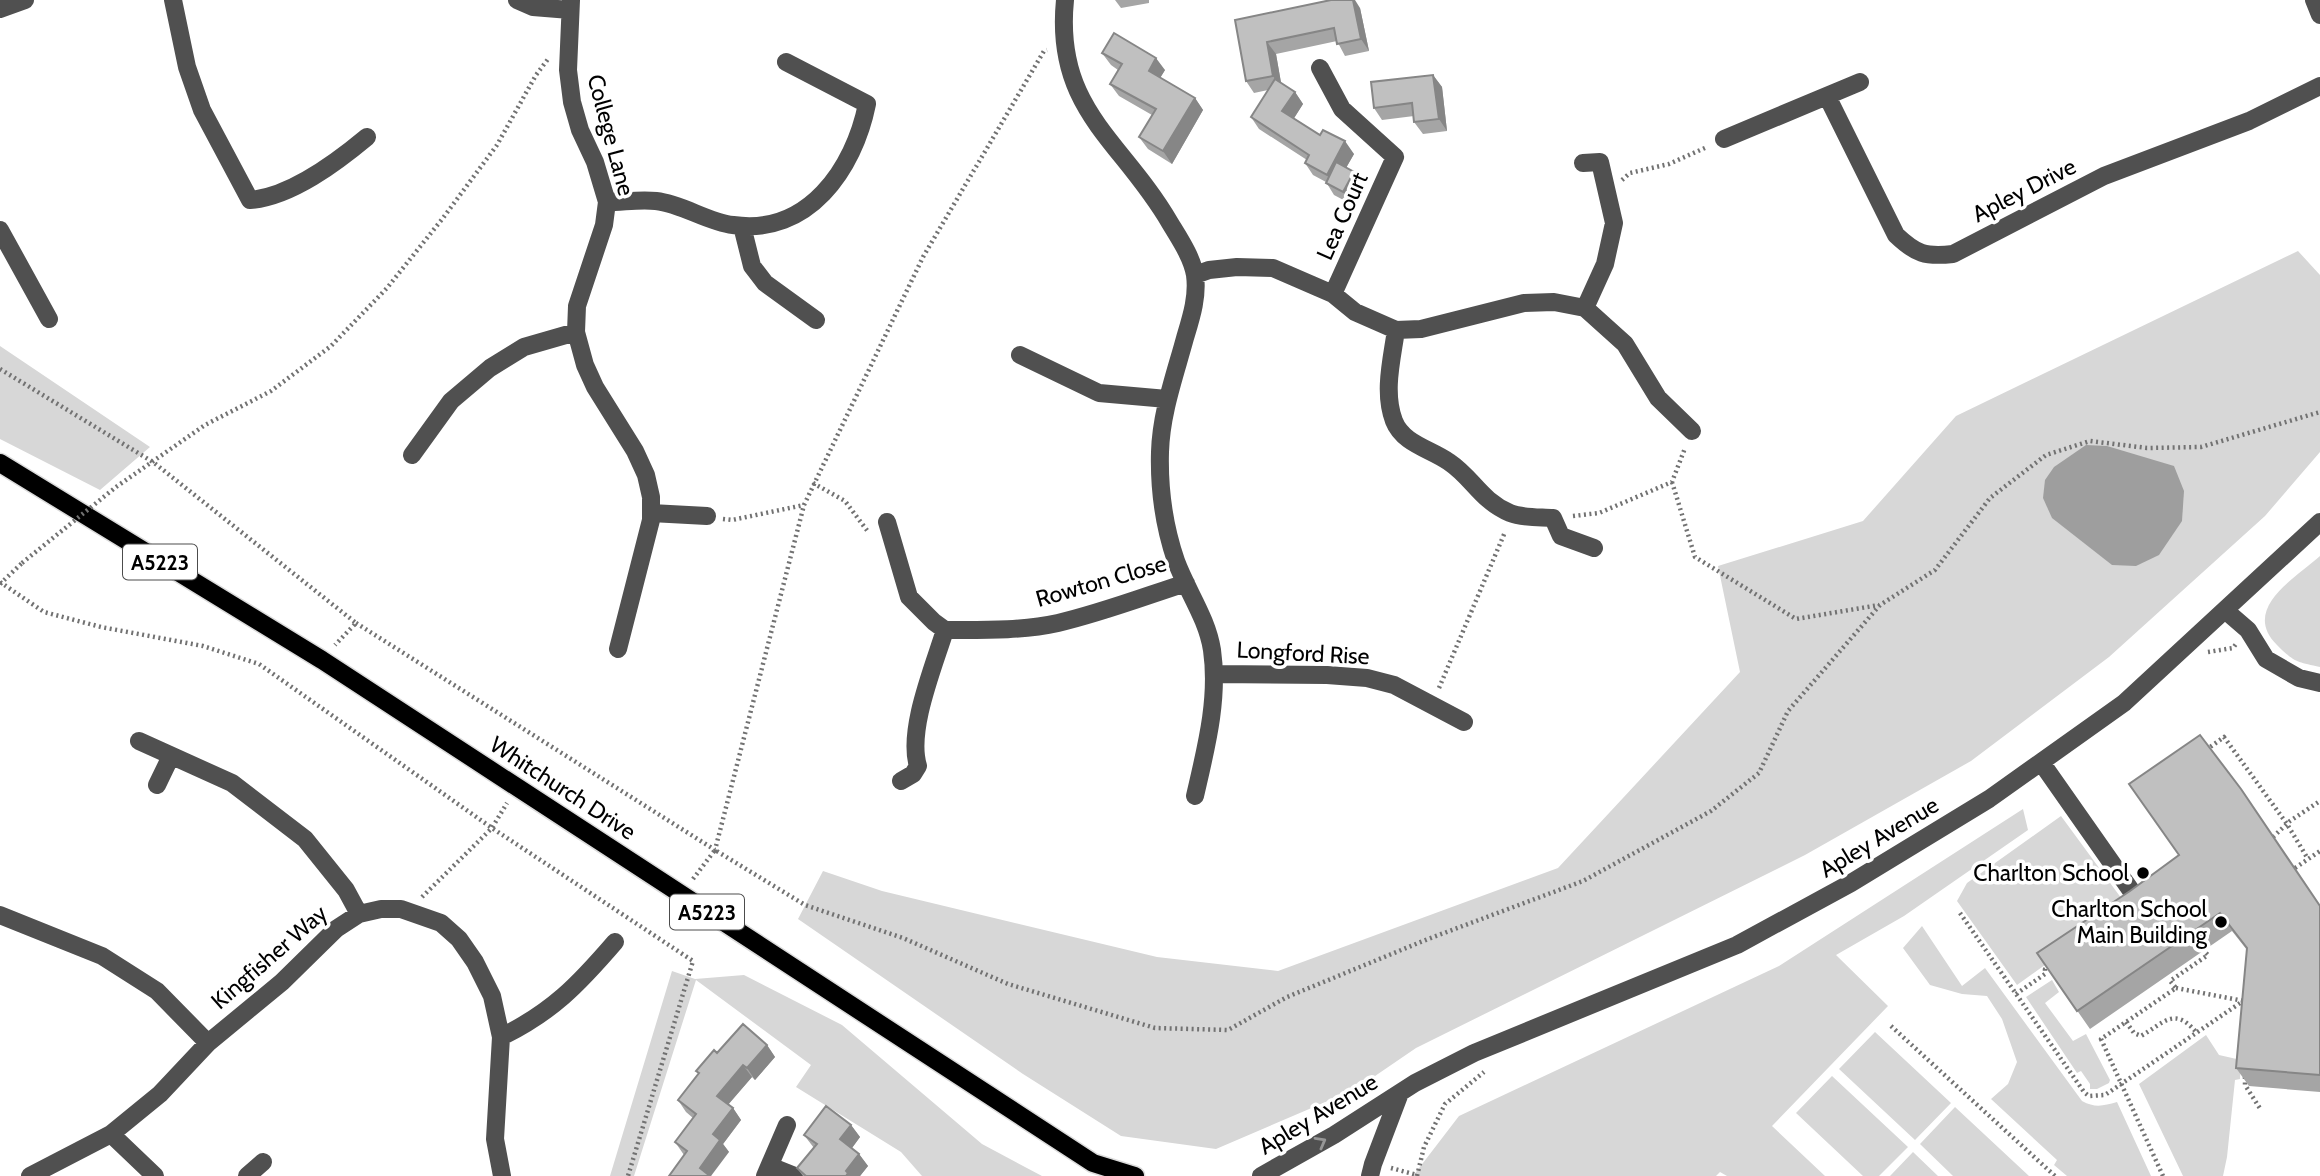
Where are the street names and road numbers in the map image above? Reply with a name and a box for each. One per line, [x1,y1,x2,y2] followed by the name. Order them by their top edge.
[581,71,641,199] street label: College Lane
[1968,152,2081,228] street label: Apley Drive
[1310,168,1374,264] street label: Lea Court
[123,544,197,580] road number: A5223
[1033,549,1170,613] street label: Rowton Close
[1236,636,1370,670] street label: Longford Rise
[485,730,641,846] street label: Whitchurch Drive
[1814,790,1944,883] street label: Apley Avenue
[670,894,744,930] road number: A5223
[205,899,333,1015] street label: Kingfisher Way
[1253,1067,1383,1160] street label: Apley Avenue

